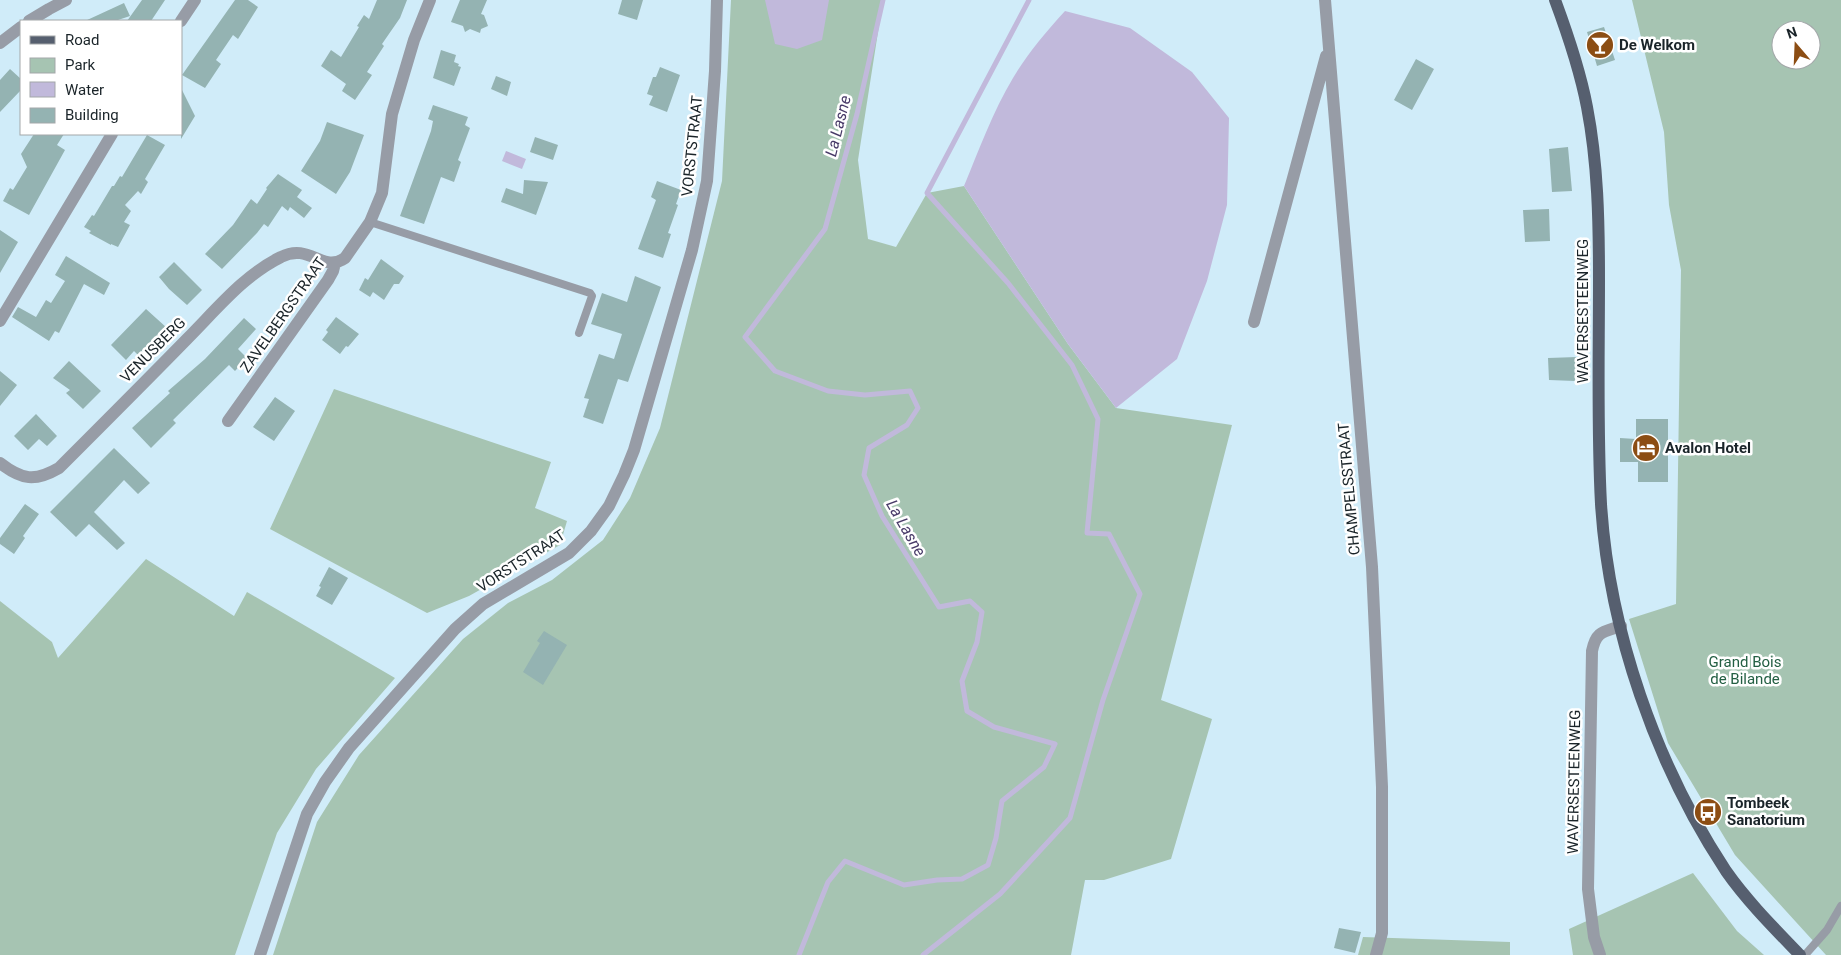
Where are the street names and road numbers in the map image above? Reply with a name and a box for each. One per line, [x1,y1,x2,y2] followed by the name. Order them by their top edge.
[678,95,706,197] street label: VORSTSTRAAT
[1574,239,1592,383] street label: WAVERSESTEENWEG
[237,254,330,376] street label: ZAVELBERGSTRAAT
[117,314,189,386] street label: VENUSBERG
[1334,422,1364,556] street label: CHAMPELSSTRAAT
[474,526,568,596] street label: VORSTSTRAAT
[1564,710,1584,854] street label: WAVERSESTEENWEG

